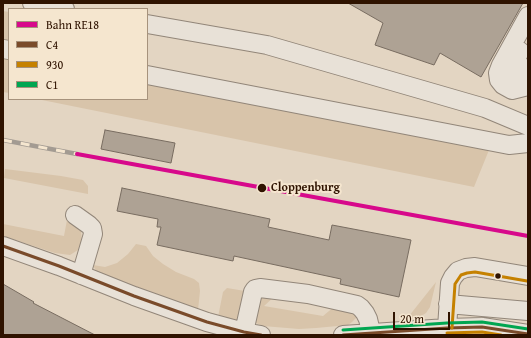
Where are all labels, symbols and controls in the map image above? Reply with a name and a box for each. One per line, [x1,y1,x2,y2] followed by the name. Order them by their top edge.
[8,8,148,100] legend
[46,16,99,33] text: Bahn RE18
[46,36,58,53] text: C4
[46,56,63,73] text: 930
[46,76,58,93] text: C1
[271,181,340,195] place label: Cloppenburg
[256,182,268,194] marker: Cloppenburg
[493,271,503,281] unlabelled marker
[395,304,452,330] scale bar
[400,310,424,327] text: 20 m

